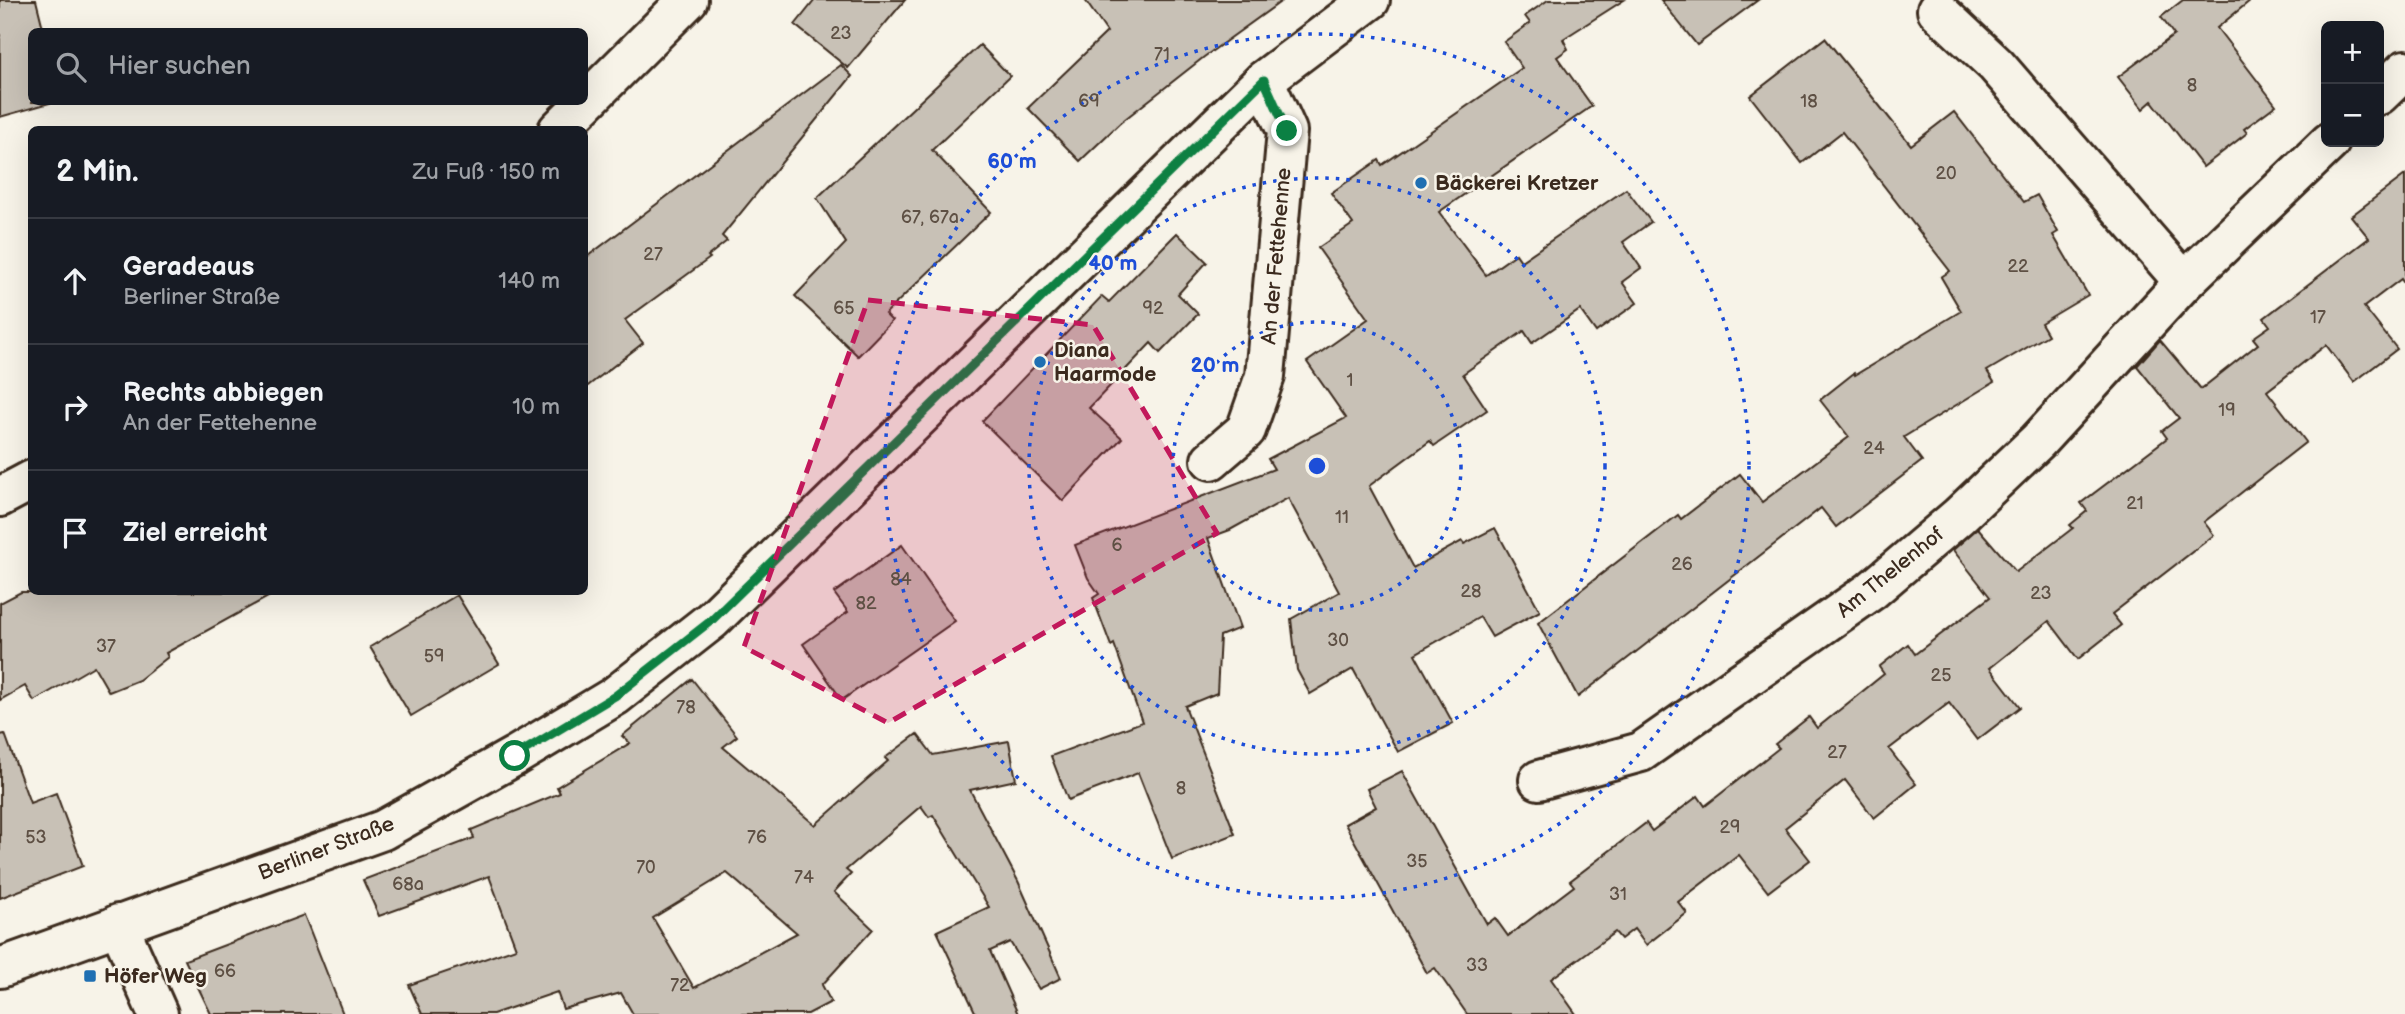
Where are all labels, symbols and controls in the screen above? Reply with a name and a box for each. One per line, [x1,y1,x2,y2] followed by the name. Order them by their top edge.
[2321,21,2384,147] map controls
[2321,21,2384,84] button: +
[830,23,852,44] house number: 23
[28,28,588,105] search box
[1154,44,1170,65] house number: 71
[52,48,90,86] icon: search
[108,51,251,82] text: Hier suchen
[2187,75,2197,96] house number: 8
[2321,84,2384,147] button: −
[1078,91,1100,112] house number: 69
[1800,91,1818,112] house number: 18
[1271,115,1302,146] route end
[987,149,1037,174] text: 60 m
[56,154,139,190] text: 2 Min.
[412,158,560,186] text: Zu Fuß · 150 m
[1935,163,1957,184] house number: 20
[1256,167,1297,345] street label: An der Fettehenne
[1435,171,1599,196] place label: Bäckerei Kretzer
[1413,175,1429,191] marker: Bäckerei Kretzer
[901,207,959,228] house number: 67, 67a
[643,244,663,265] house number: 27
[1088,251,1138,276] text: 40 m
[123,252,254,283] text: Geradeaus
[2007,256,2029,277] house number: 22
[56,262,94,300] icon: ahead
[498,267,560,295] text: 140 m
[123,283,280,311] text: Berliner Straße
[833,298,855,319] house number: 65
[1142,298,1164,319] house number: 92
[2310,307,2326,328] house number: 17
[1054,338,1156,387] place label: Diana Haarmode
[1191,353,1239,378] text: 20 m
[1032,354,1048,370] marker: Diana Haarmode
[1347,370,1353,391] house number: 1
[123,378,324,409] text: Rechts abbiegen
[56,388,94,426] icon: right
[512,393,560,421] text: 10 m
[2218,400,2236,421] house number: 19
[123,409,317,437] text: An der Fettehenne
[1863,438,1885,459] house number: 24
[1305,454,1329,478] centre of rings
[2126,493,2144,514] house number: 21
[1335,507,1349,528] house number: 11
[56,514,94,552] icon: arrive
[123,518,267,549] text: Ziel erreicht
[1832,521,1949,623] street label: Am Thelenhof
[1112,535,1123,556] house number: 6
[1671,554,1693,575] house number: 26
[890,569,912,590] house number: 84
[1460,581,1482,602] house number: 28
[2030,583,2052,604] house number: 23
[855,593,877,614] house number: 82
[1327,630,1349,651] house number: 30
[96,636,116,657] house number: 37
[424,646,444,667] house number: 59
[1931,665,1951,686] house number: 25
[676,697,696,718] house number: 78
[499,740,530,771] route start
[1827,742,1847,763] house number: 27
[1176,778,1186,799] house number: 8
[255,811,398,886] street label: Berliner Straße
[1719,817,1741,838] house number: 29
[25,827,47,848] house number: 53
[747,827,767,848] house number: 76
[1406,851,1428,872] house number: 35
[636,857,656,878] house number: 70
[794,867,814,888] house number: 74
[392,874,424,895] house number: 68a
[1609,884,1627,905] house number: 31
[1466,955,1488,976] house number: 33
[214,961,236,982] house number: 66
[104,964,207,989] place label: Höfer Weg
[82,968,98,984] marker: Höfer Weg
[670,975,690,996] house number: 72

